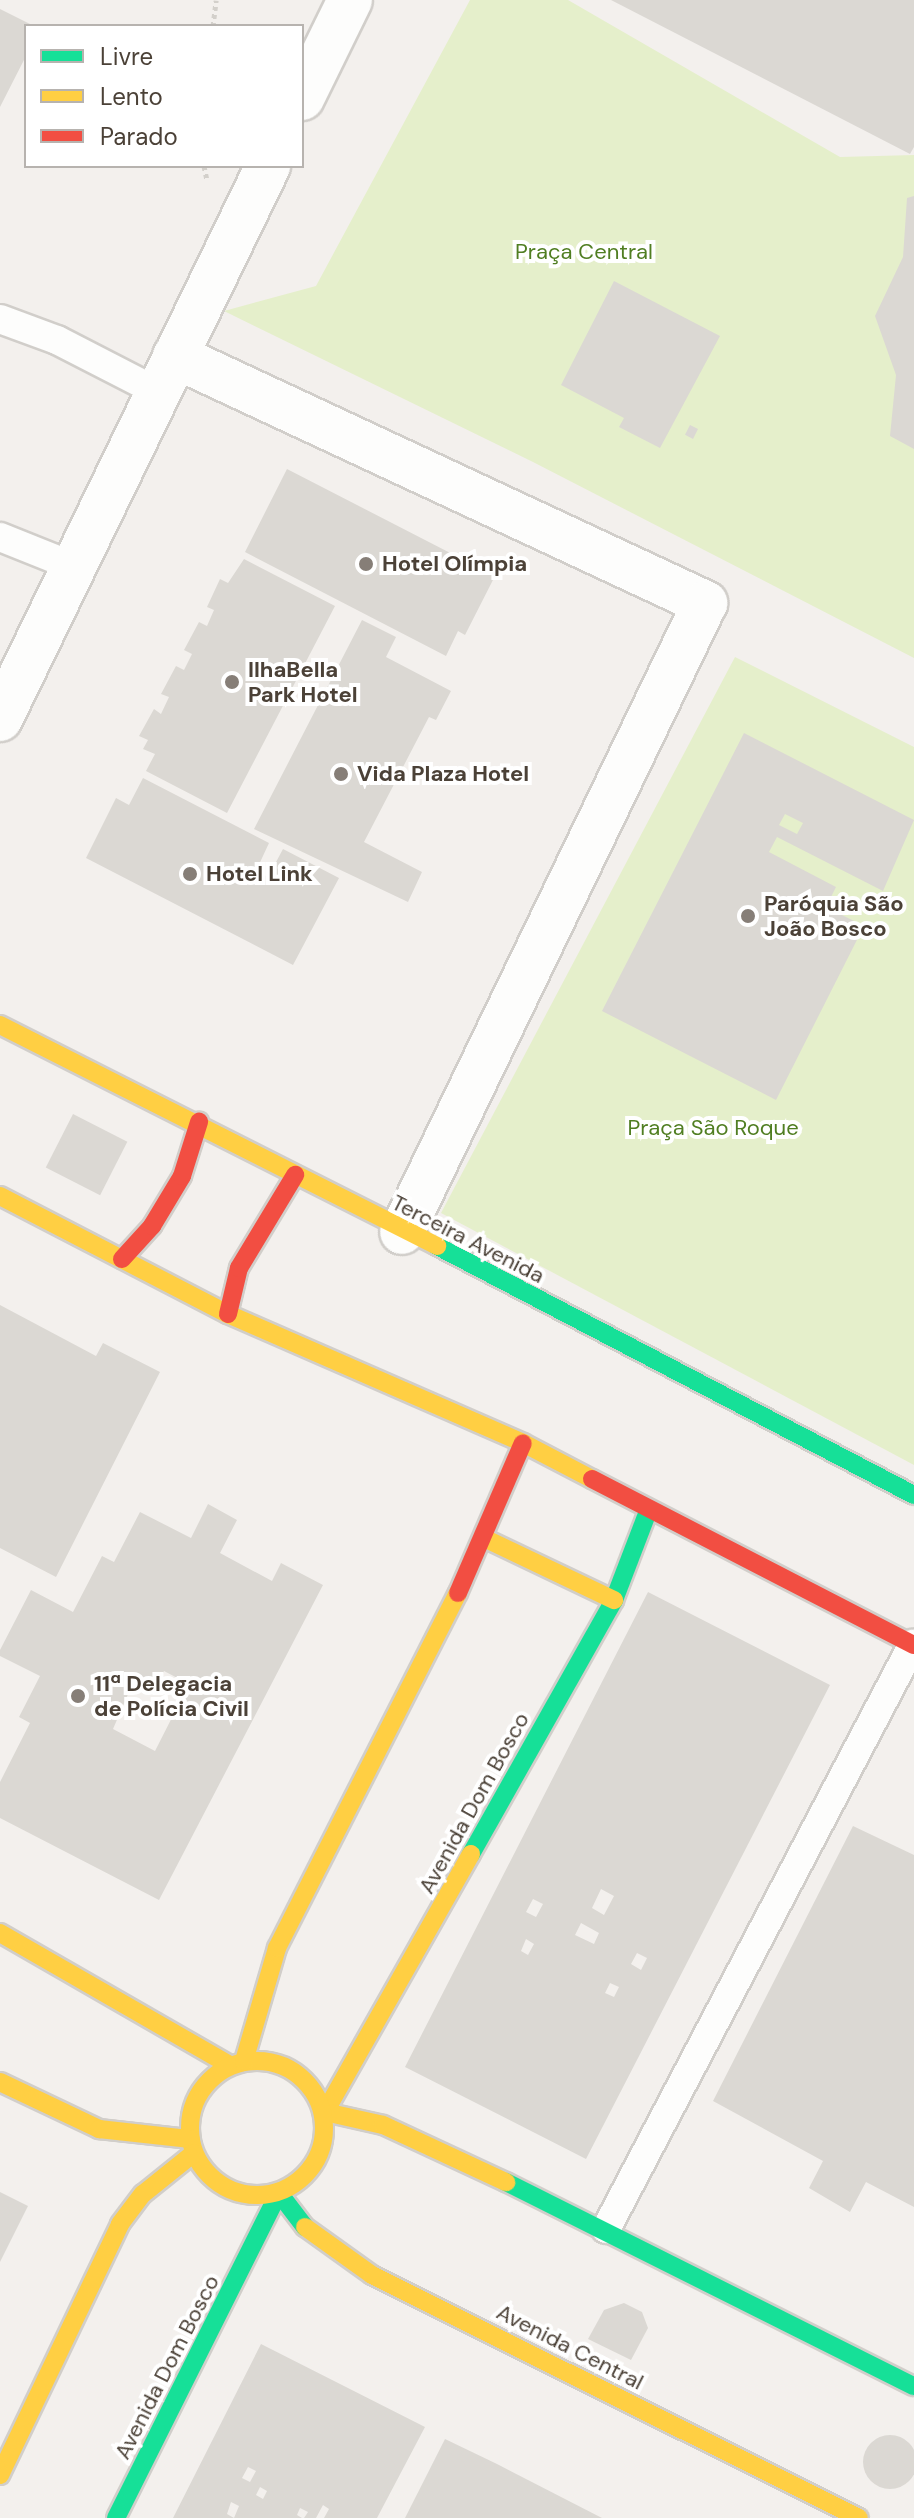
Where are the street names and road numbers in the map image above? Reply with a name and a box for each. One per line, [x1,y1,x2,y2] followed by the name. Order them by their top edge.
[387,1189,549,1289] street label: Terceira Avenida
[413,1708,535,1898] street label: Avenida Dom Bosco
[109,2270,225,2464] street label: Avenida Dom Bosco
[492,2299,648,2395] street label: Avenida Central

